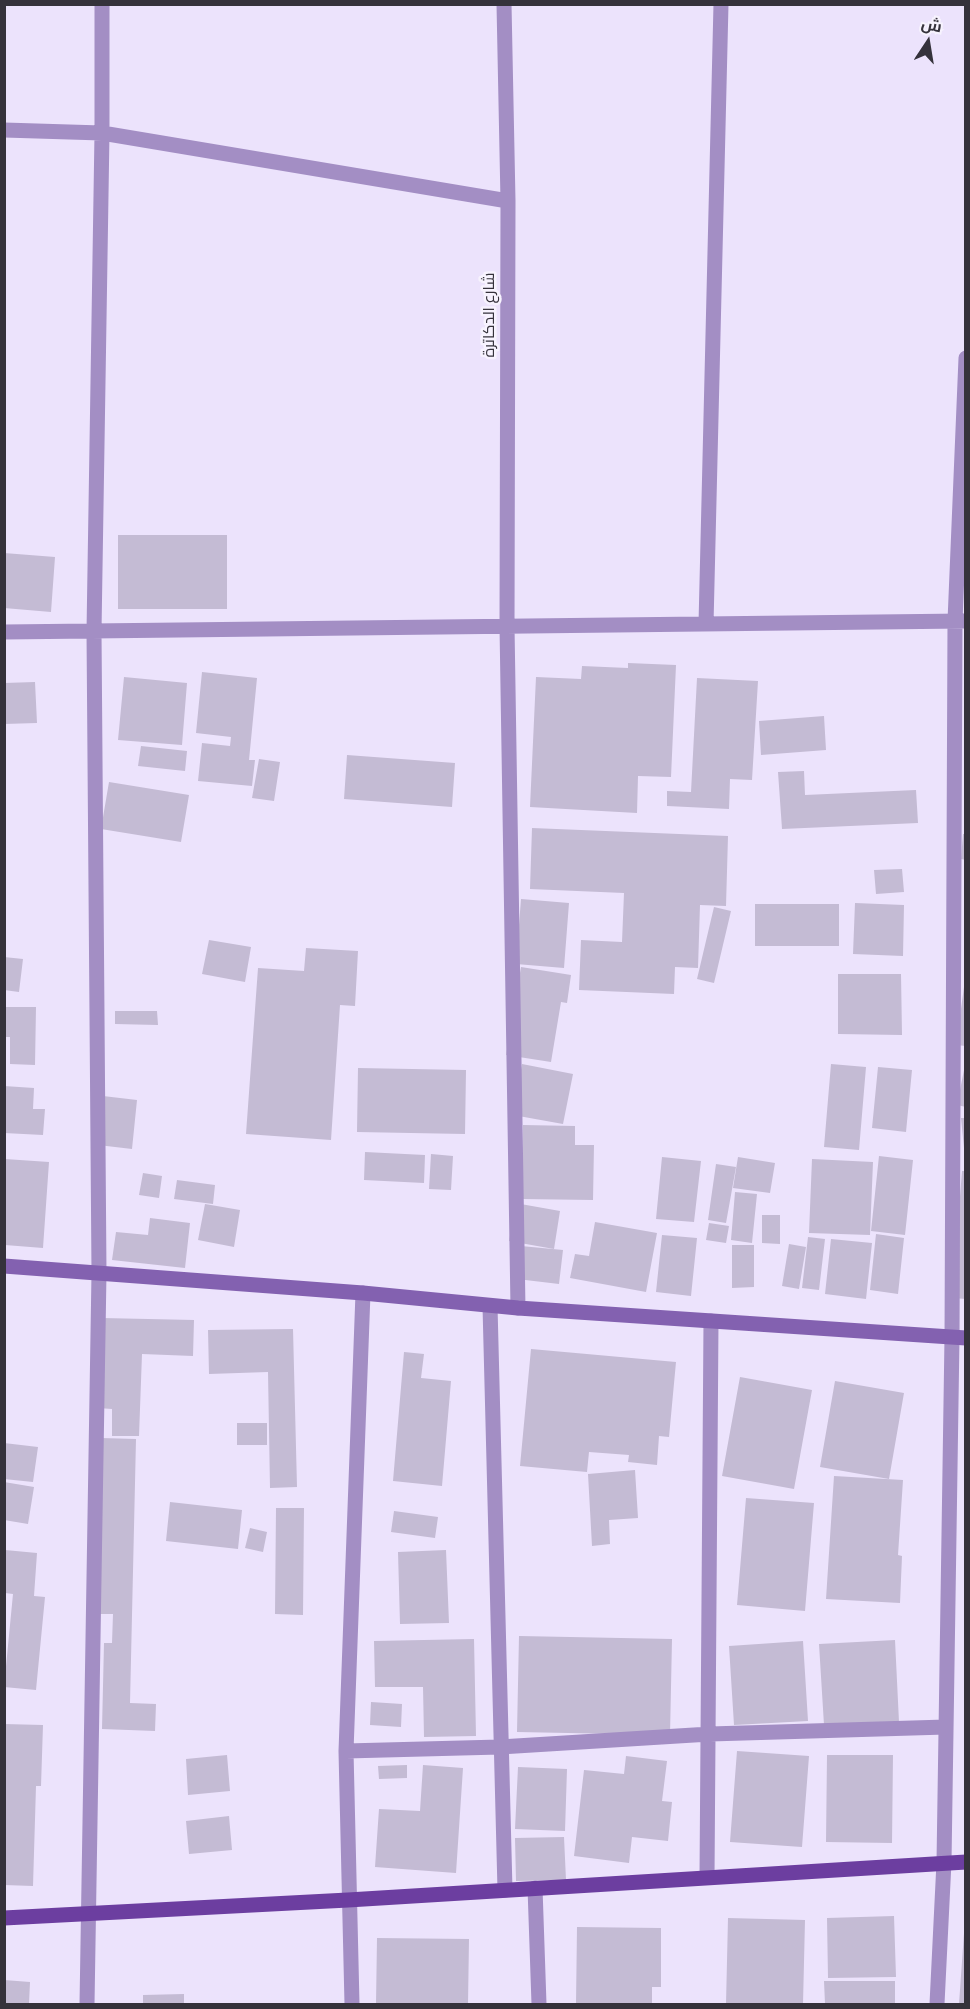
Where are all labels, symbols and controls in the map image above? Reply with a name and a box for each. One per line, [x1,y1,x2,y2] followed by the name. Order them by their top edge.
[919,11,944,37] text: ش
[898,12,958,72] north arrow
[480,272,500,358] street label: شارع الدكاترة

